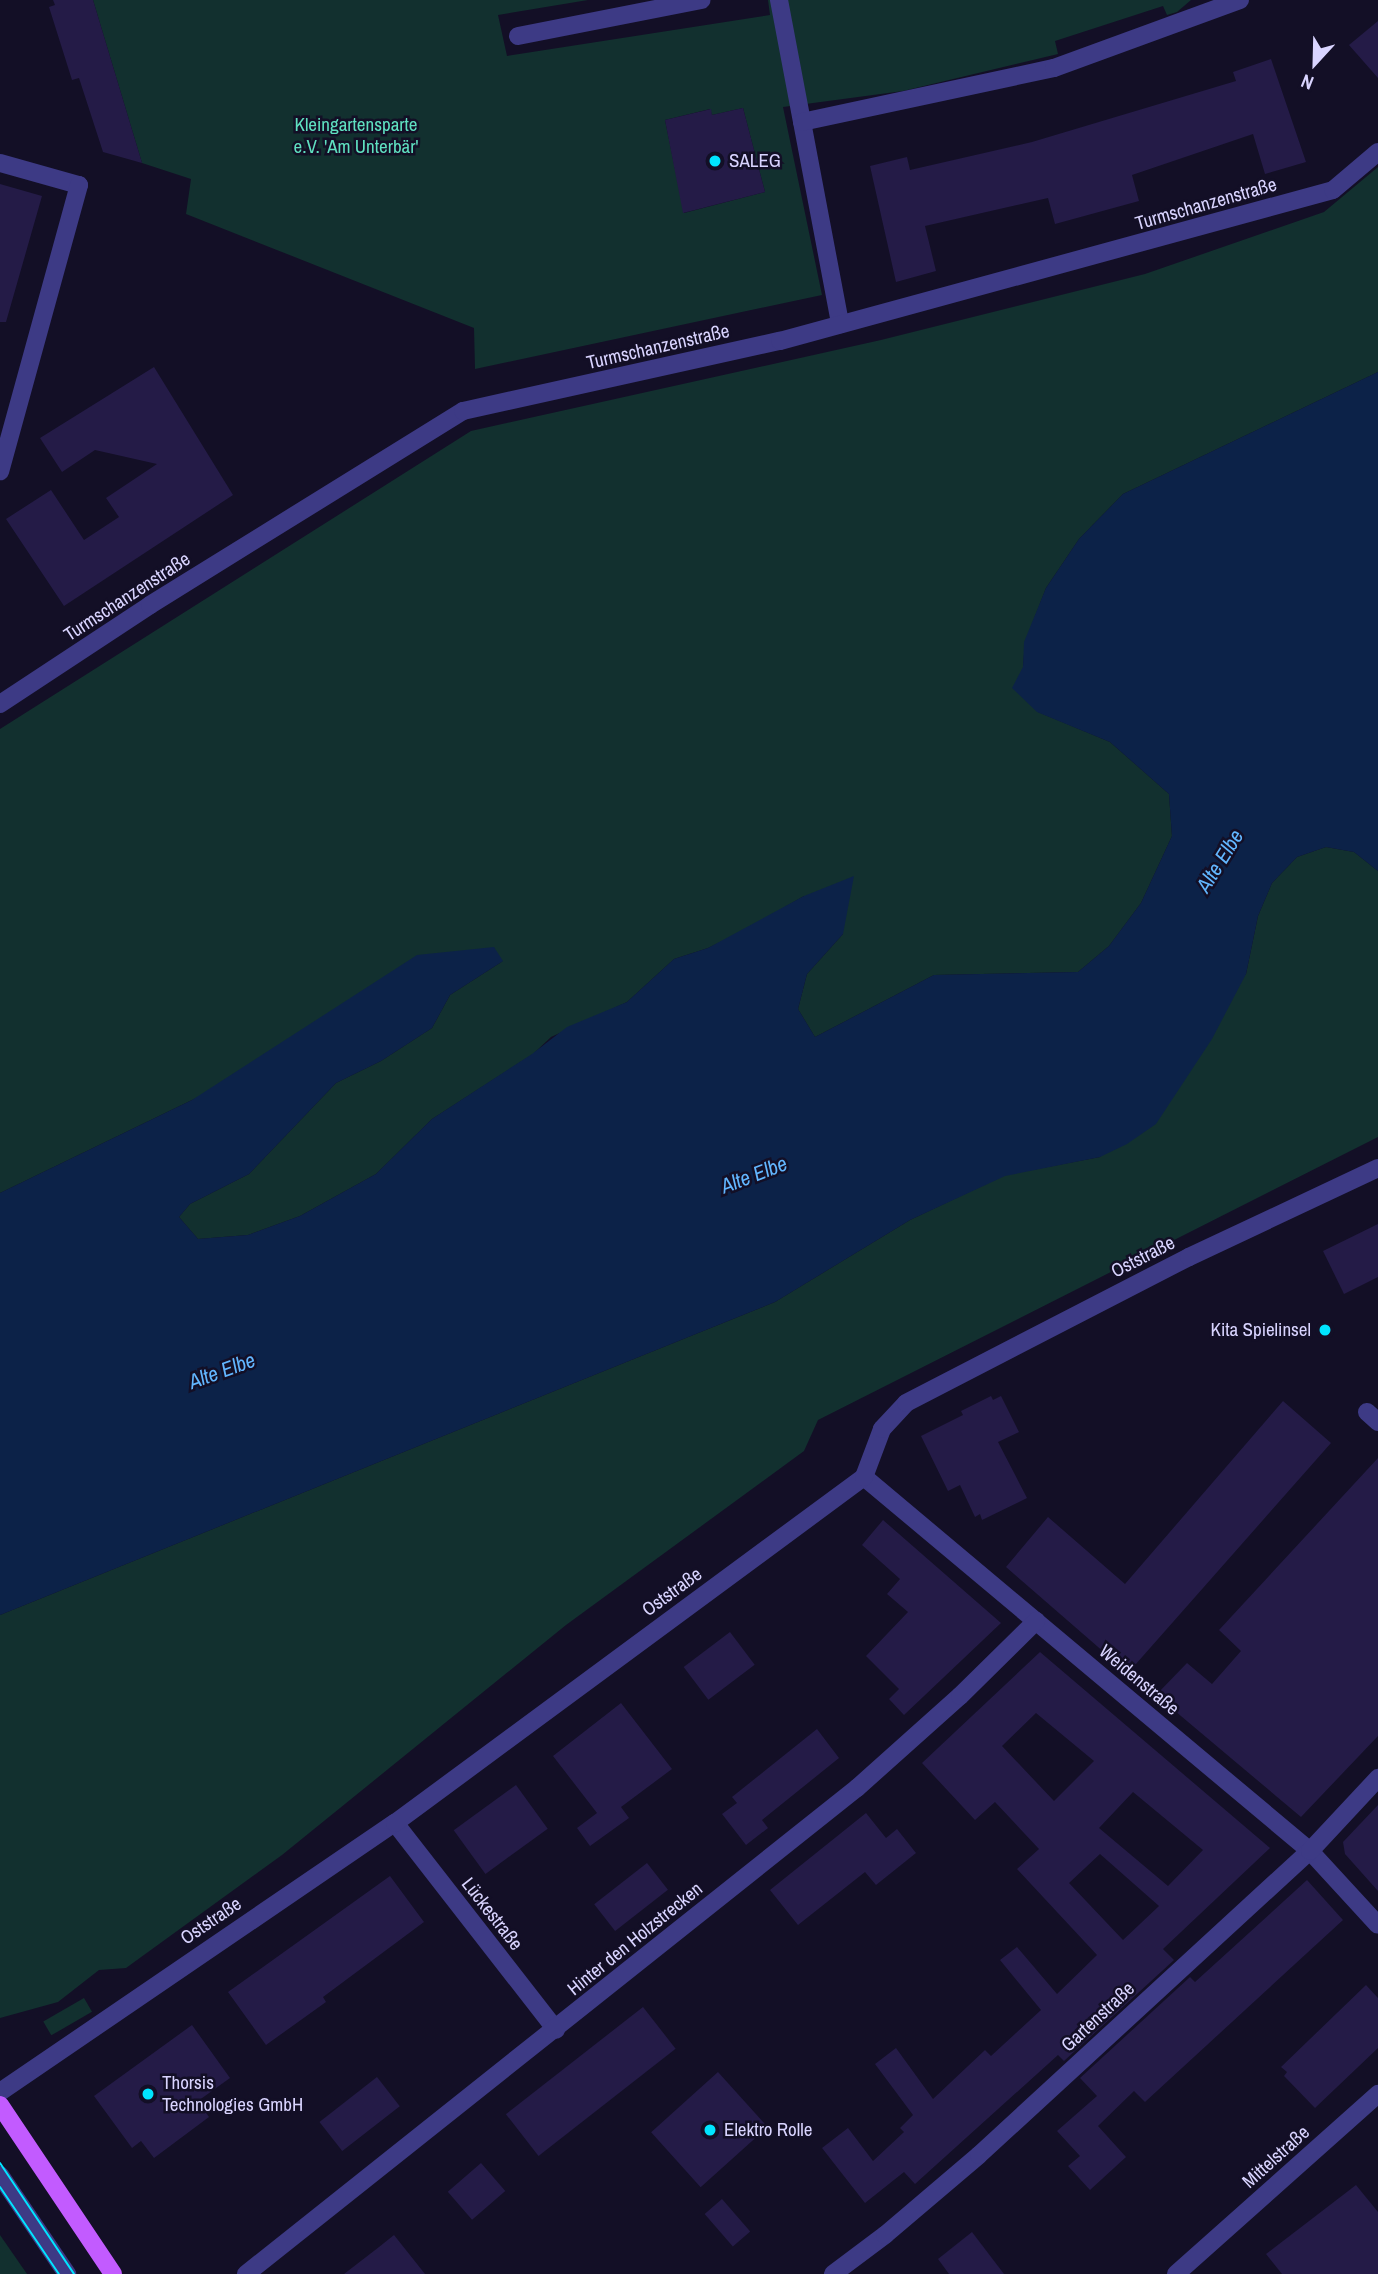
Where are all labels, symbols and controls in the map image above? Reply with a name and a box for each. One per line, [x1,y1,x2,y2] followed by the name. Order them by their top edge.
[1280,28,1350,98] north arrow
[1297,68,1317,97] text: N
[294,114,418,158] park label: Kleingartensparte e.V. 'Am Unterbär'
[729,150,781,172] place label: SALEG
[707,153,723,169] marker: SALEG
[1133,173,1279,235] street label: Turmschanzenstraße
[584,319,732,375] street label: Turmschanzenstraße
[60,548,194,646] street label: Turmschanzenstraße
[1191,825,1249,897] water label: Alte Elbe
[717,1151,791,1199] water label: Alte Elbe
[1107,1231,1179,1283] street label: Oststraße
[1211,1319,1311,1341] place label: Kita Spielinsel
[1317,1322,1333,1338] marker: Kita Spielinsel
[185,1347,259,1395] water label: Alte Elbe
[638,1563,706,1621] street label: Oststraße
[1094,1640,1184,1720] street label: Weidenstraße
[457,1873,527,1955] street label: Lückestraße
[563,1878,707,2000] street label: Hinter den Holzstrecken
[176,1892,246,1950] street label: Oststraße
[1057,1977,1139,2057] street label: Gartenstraße
[162,2072,303,2116] place label: Thorsis Technologies GmbH
[140,2086,156,2102] marker: Thorsis Technologies GmbH
[724,2119,812,2141] place label: Elektro Rolle
[1238,2121,1314,2193] street label: Mittelstraße
[702,2122,718,2138] marker: Elektro Rolle

